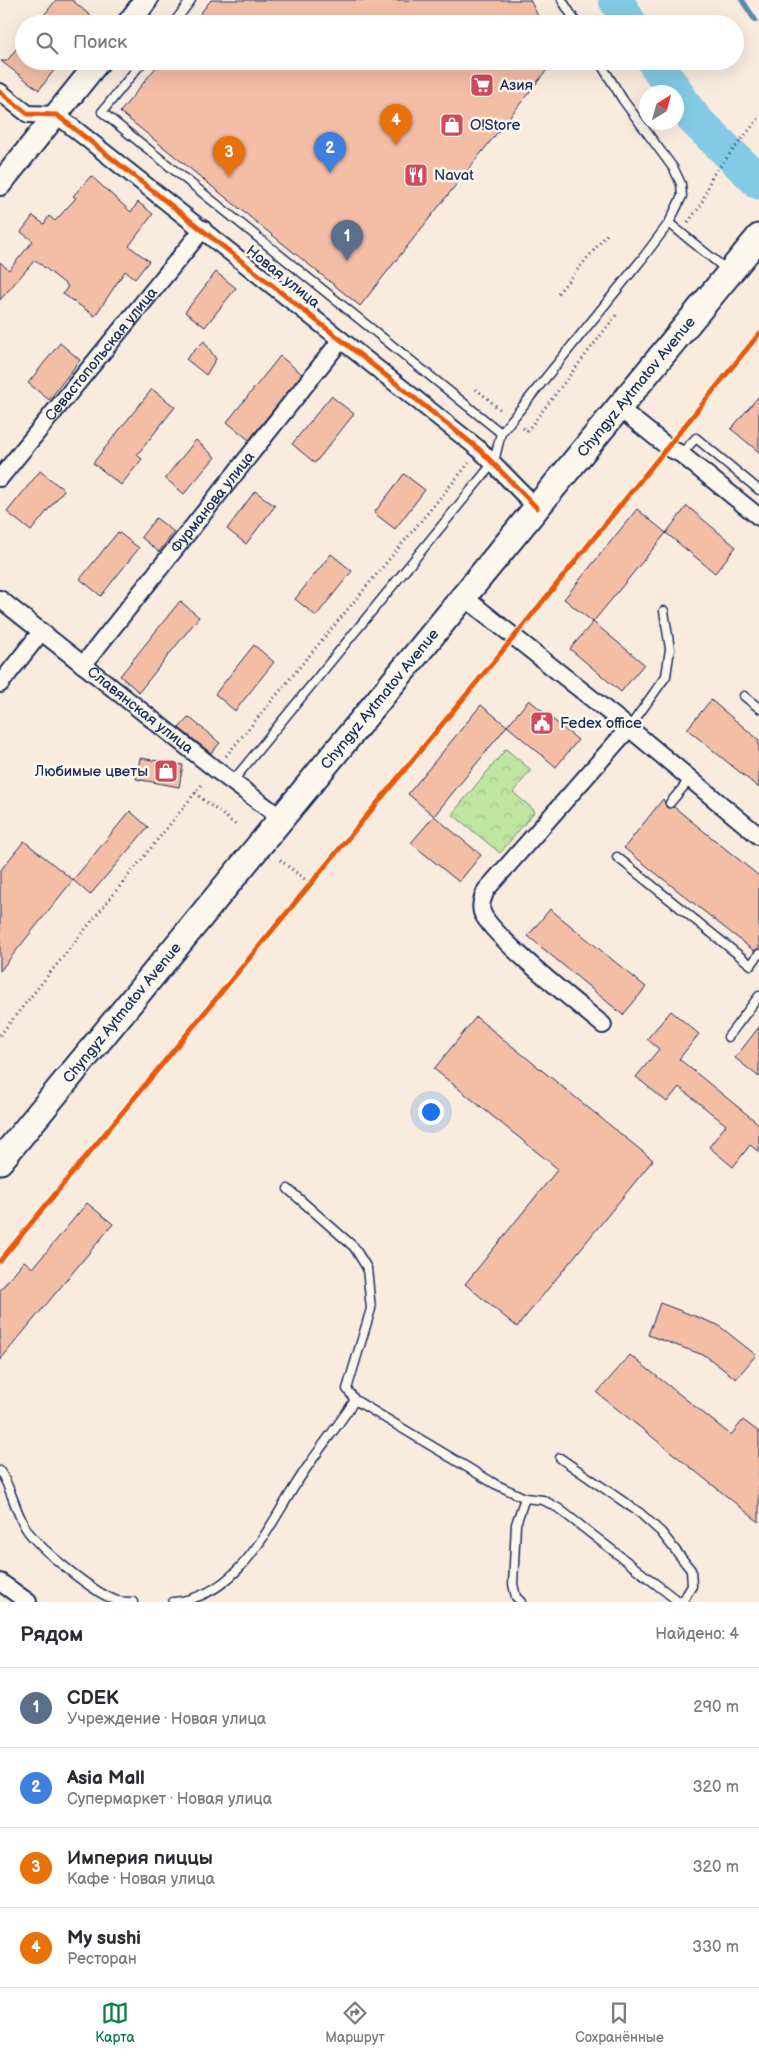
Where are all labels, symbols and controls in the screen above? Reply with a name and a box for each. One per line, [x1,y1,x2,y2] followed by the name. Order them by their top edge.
[15,15,744,70] search box
[33,29,61,57] icon: search
[73,31,127,54] text: Поиск
[469,72,495,98] supermarket icon: Азия
[499,76,533,95] place label: Азия
[639,85,684,130] north arrow
[380,104,412,145] pin: 4
[439,112,465,138] shop icon: O!Store
[470,116,520,135] place label: O!Store
[314,132,346,173] pin: 2
[213,136,245,177] pin: 3
[403,162,429,188] restaurant icon: Navat
[434,166,474,185] place label: Navat
[331,220,363,261] pin: 1
[242,241,324,313] street label: Новая улица
[41,283,161,425] street label: Севастопольская улица
[573,312,699,461] street label: Chyngyz Aytmatov Avenue
[166,447,259,557] street label: Фурманова улица
[316,625,443,773] street label: Chyngyz Aytmatov Avenue
[83,662,197,758] street label: Славянская улица
[529,710,555,736] public building icon: Fedex office
[560,714,642,733] place label: Fedex office
[153,758,179,784] shop icon: Любимые цветы
[34,762,148,781] place label: Любимые цветы
[59,938,185,1087] street label: Chyngyz Aytmatov Avenue
[418,1099,444,1125] your location
[20,1622,83,1647] text: Рядом
[655,1625,739,1644] text: Найдено: 4
[67,1687,119,1710] text: CDEK
[33,1698,39,1717] text: 1
[693,1698,739,1717] text: 290 m
[67,1710,266,1729] text: Учреждение · Новая улица
[67,1767,145,1790] text: Asia Mall
[31,1778,41,1797] text: 2
[693,1778,739,1797] text: 320 m
[67,1790,272,1809] text: Супермаркет · Новая улица
[67,1847,213,1870] text: Империя пиццы
[31,1858,41,1877] text: 3
[693,1858,739,1877] text: 320 m
[67,1870,215,1889] text: Кафе · Новая улица
[67,1927,141,1950] text: My sushi
[31,1938,41,1957] text: 4
[692,1938,739,1957] text: 330 m
[67,1950,137,1969] text: Ресторан
[95,1999,135,2046] tab: Карта
[325,1999,385,2046] tab: Маршрут
[575,1999,664,2046] tab: Сохранённые

